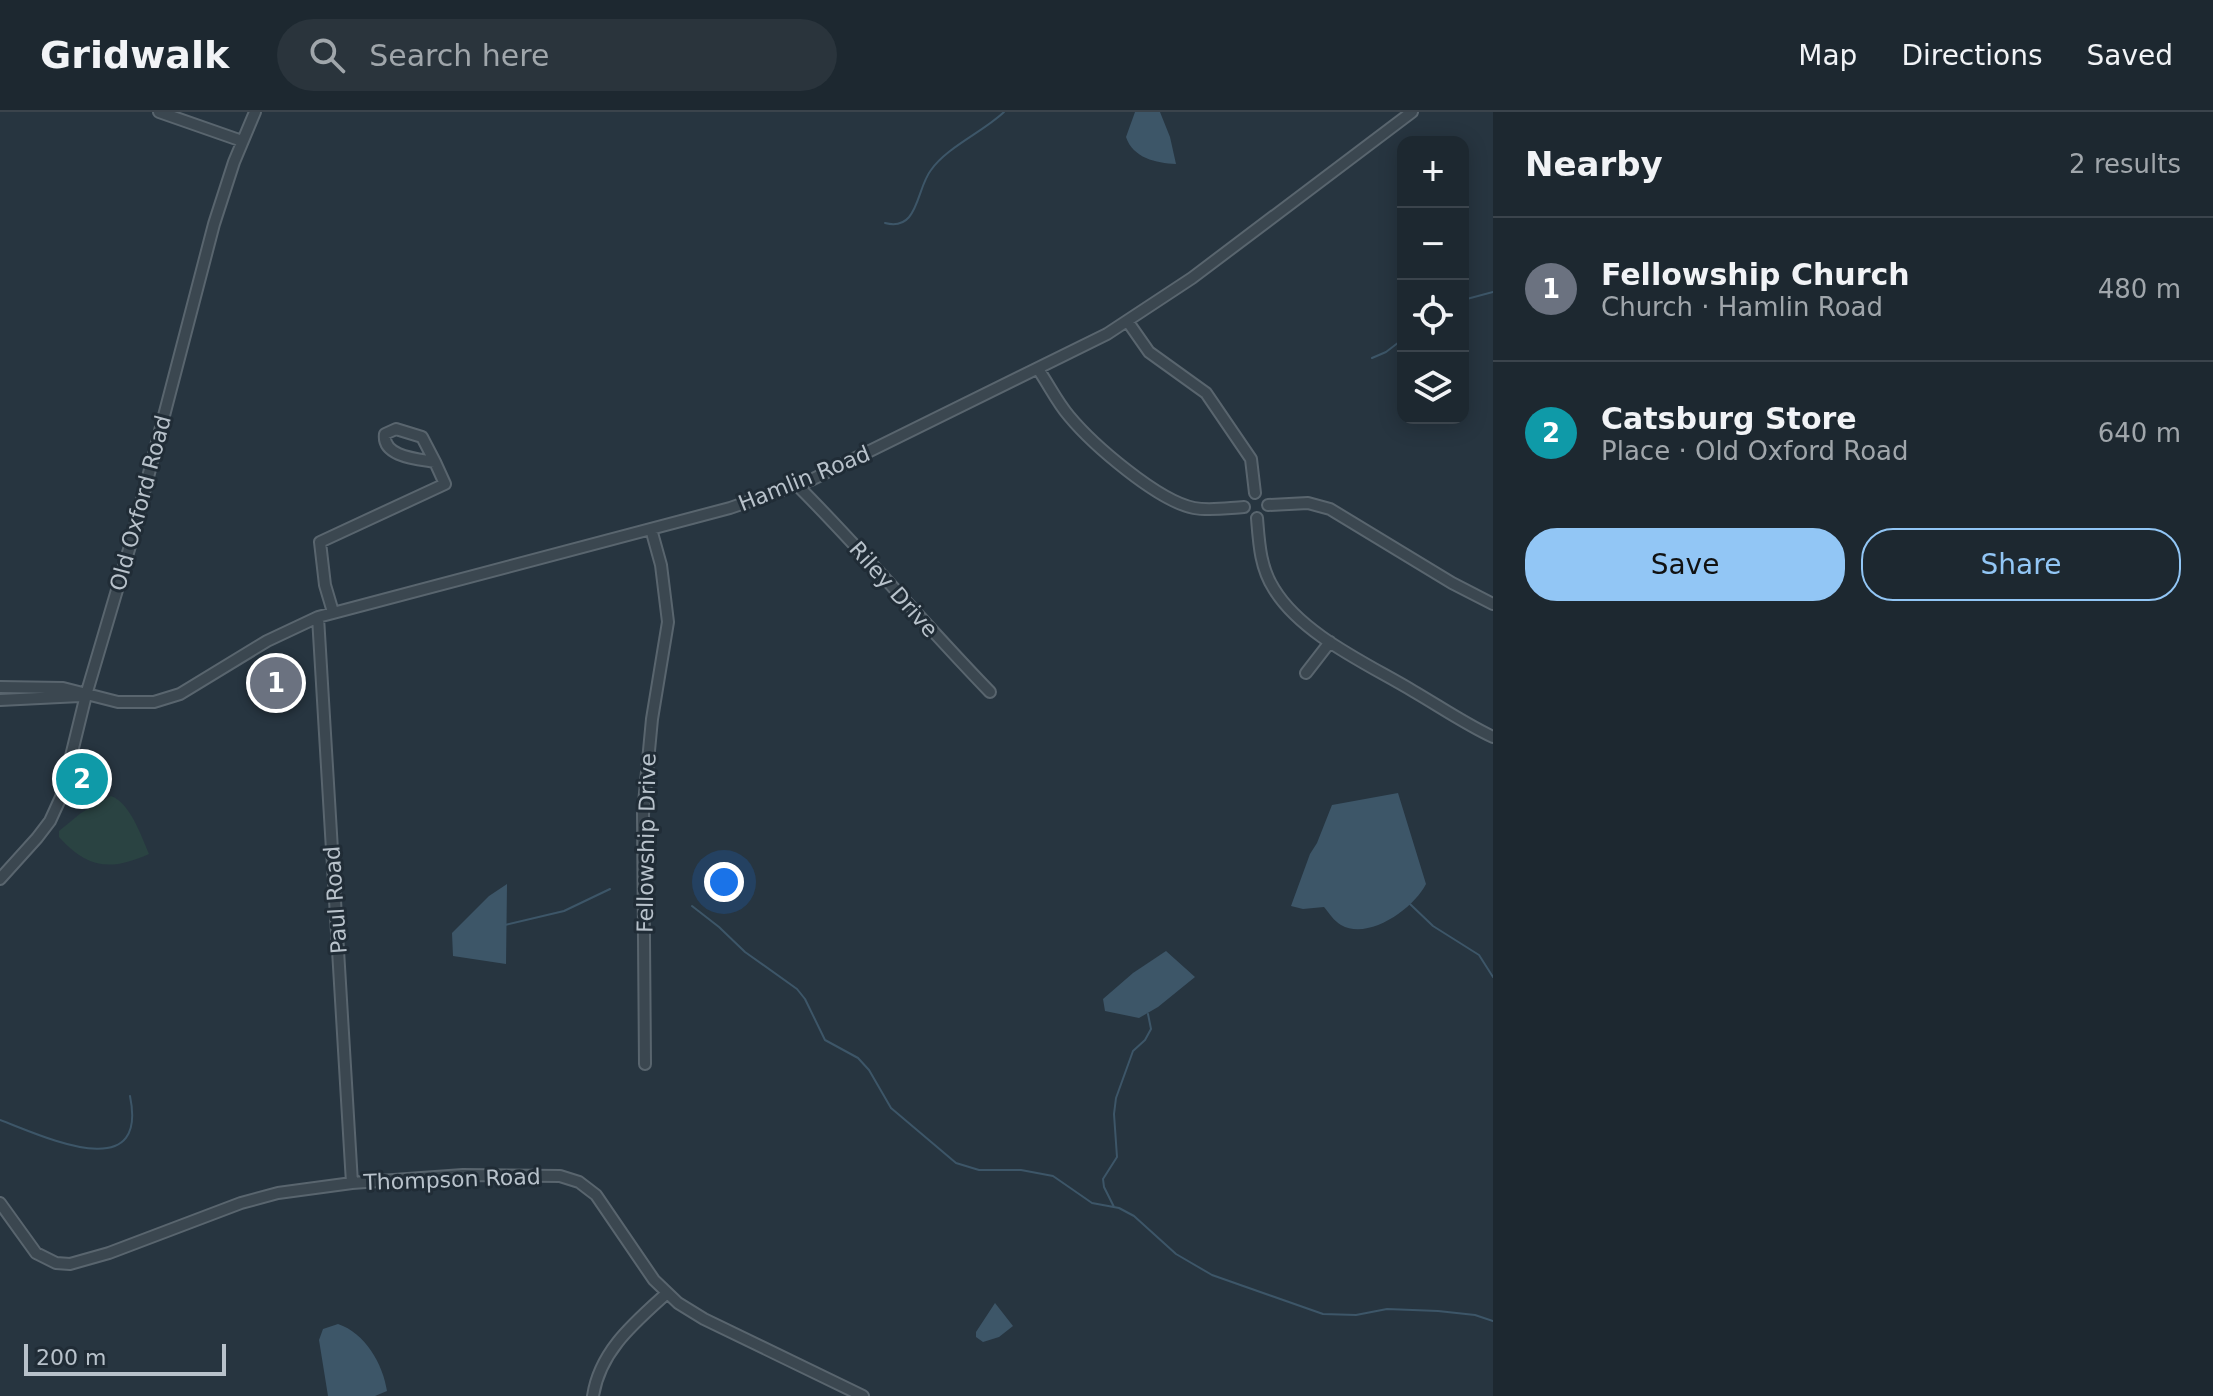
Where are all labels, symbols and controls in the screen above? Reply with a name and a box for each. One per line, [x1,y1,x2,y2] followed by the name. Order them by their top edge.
[277,19,837,91] search box
[40,33,229,77] text: Gridwalk
[305,33,349,77] icon: search
[369,38,549,73] text: Search here
[1798,39,1857,72] text: Map
[1901,39,2042,72] text: Directions
[2086,39,2173,72] text: Saved
[1397,136,1469,424] map controls
[1397,136,1469,208] button: +
[1525,144,1663,184] text: Nearby
[2069,149,2181,179] text: 2 results
[1397,208,1469,280] button: −
[1601,257,1910,292] text: Fellowship Church
[1542,274,1560,304] text: 1
[2098,274,2181,304] text: 480 m
[1397,280,1469,352] button: locate
[1601,292,1883,322] text: Church · Hamlin Road
[1397,352,1469,424] button: layers
[1601,401,1857,436] text: Catsburg Store
[105,413,176,594] street label: Old Oxford Road
[1542,418,1560,448] text: 2
[2098,418,2181,448] text: 640 m
[1601,436,1909,466] text: Place · Old Oxford Road
[735,441,874,516] street label: Hamlin Road
[1525,528,1845,601] button: Save
[1861,528,2181,601] button: Share
[844,536,943,642] street label: Riley Drive
[250,653,302,713] pin: 1
[56,749,108,809] pin: 2
[632,753,661,933] street label: Fellowship Drive
[319,845,352,955] street label: Paul Road
[704,862,744,902] your location
[362,1164,541,1195] street label: Thompson Road
[24,1340,226,1376] scale bar
[36,1345,106,1370] text: 200 m

